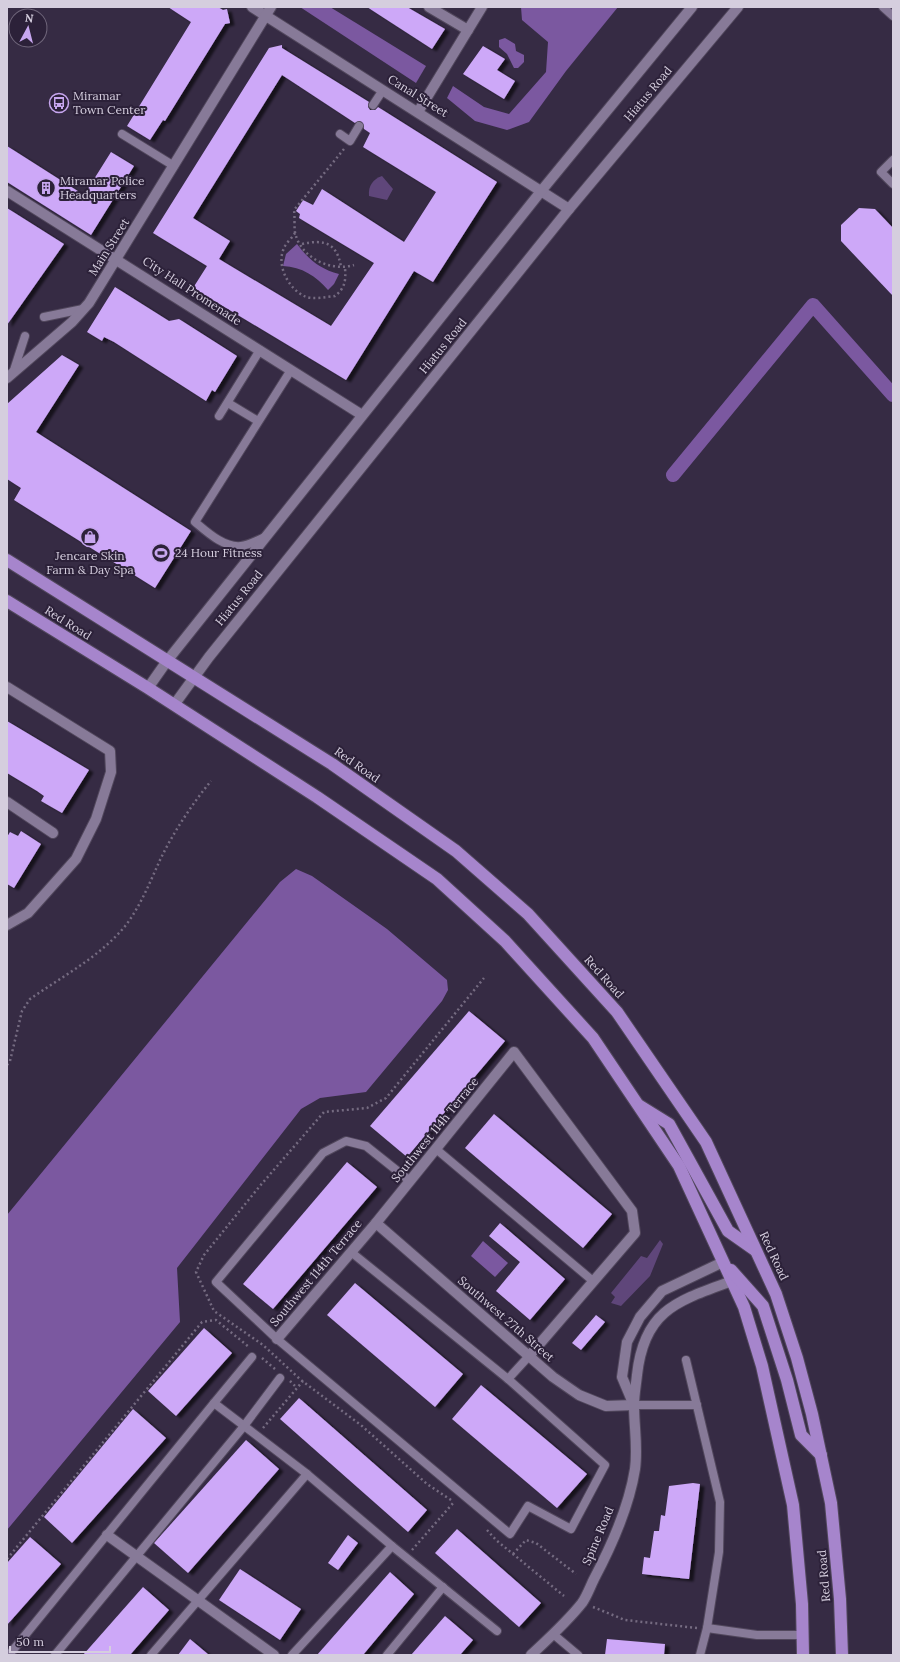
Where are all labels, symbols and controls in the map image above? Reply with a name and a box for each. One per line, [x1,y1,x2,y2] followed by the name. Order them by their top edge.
[8,8,48,48] north arrow
[24,11,35,26] text: N
[620,63,675,124] street label: Hiatus Road
[385,71,452,120] street label: Canal Street
[73,88,146,117] place label: Miramar Town Center
[48,92,70,114] bus stop icon: Miramar Town Center
[60,173,145,202] place label: Miramar Police Headquarters
[35,177,57,199] building icon: Miramar Police Headquarters
[85,215,132,278] street label: Main Street
[140,253,245,328] street label: City Hall Promenade
[416,315,470,376] street label: Hiatus Road
[79,526,101,548] shop icon: Jencare Skin Farm & Day Spa
[150,542,172,564] sports icon: 24 Hour Fitness
[175,545,263,560] place label: 24 Hour Fitness
[46,548,134,577] place label: Jencare Skin Farm & Day Spa
[212,567,266,628] street label: Hiatus Road
[42,602,94,643] street label: Red Road
[332,744,383,786] street label: Red Road
[581,952,627,1001] street label: Red Road
[388,1074,482,1185] street label: Southwest 114h Terrace
[266,1216,365,1329] street label: Southwest 114th Terrace
[757,1229,792,1283] street label: Red Road
[455,1273,558,1365] street label: Southwest 27th Street
[579,1504,617,1567] street label: Spine Road
[814,1549,833,1603] street label: Red Road
[10,1628,110,1654] scale bar
[16,1634,44,1649] text: 50 m

